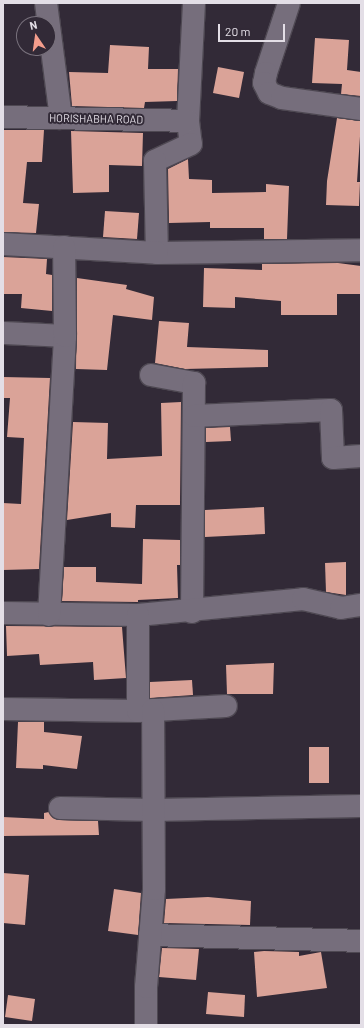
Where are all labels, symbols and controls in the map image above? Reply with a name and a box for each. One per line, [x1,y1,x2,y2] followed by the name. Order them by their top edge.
[16,16,56,56] north arrow
[220,16,287,42] scale bar
[28,18,38,32] text: N
[225,24,251,38] text: 20 m
[49,112,143,126] street label: HORISHABHA ROAD

